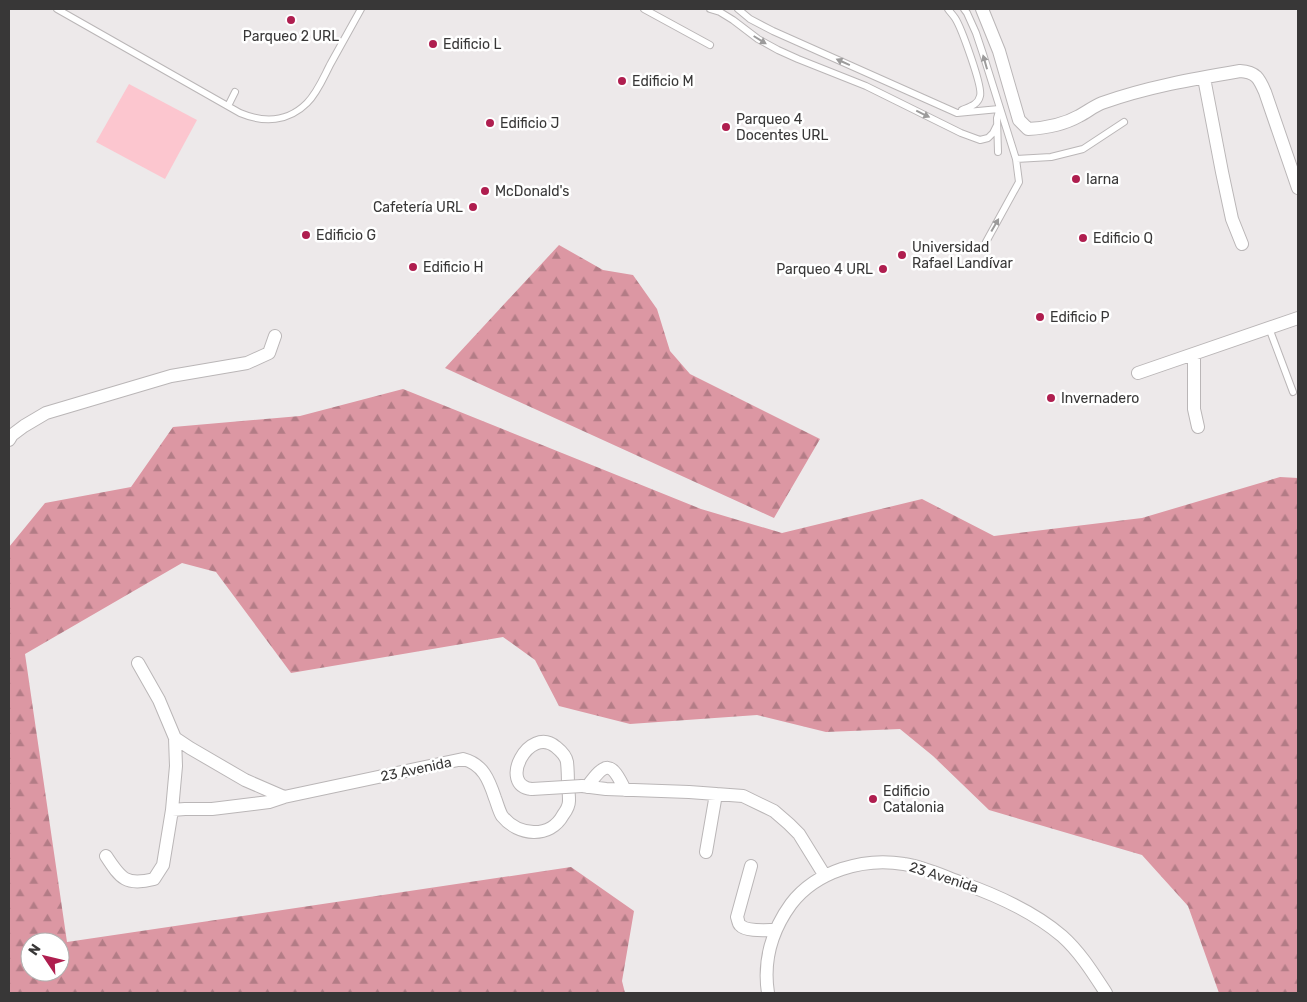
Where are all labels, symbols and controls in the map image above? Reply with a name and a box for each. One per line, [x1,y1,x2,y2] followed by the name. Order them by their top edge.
[285,14,297,26] marker: Parqueo 2 URL
[243,28,339,45] place label: Parqueo 2 URL
[753,35,767,44] one-way arrow
[443,36,501,53] place label: Edificio L
[427,38,439,50] marker: Edificio L
[981,55,989,70] one-way arrow
[836,58,850,66] one-way arrow
[632,73,694,90] place label: Edificio M
[616,75,628,87] marker: Edificio M
[916,110,931,118] one-way arrow
[736,111,829,144] place label: Parqueo 4 Docentes URL
[500,115,559,132] place label: Edificio J
[484,117,496,129] marker: Edificio J
[720,121,732,133] marker: Parqueo 4 Docentes URL
[1086,171,1119,188] place label: Iarna
[1070,173,1082,185] marker: Iarna
[495,183,569,200] place label: McDonald's
[479,185,491,197] marker: McDonald's
[373,199,463,216] place label: Cafetería URL
[467,201,479,213] marker: Cafetería URL
[991,219,1000,232] one-way arrow
[316,227,376,244] place label: Edificio G
[300,229,312,241] marker: Edificio G
[1093,230,1153,247] place label: Edificio Q
[1077,232,1089,244] marker: Edificio Q
[912,239,1014,272] place label: Universidad Rafael Landívar
[896,249,908,261] marker: Universidad Rafael Landívar
[423,259,483,276] place label: Edificio H
[407,261,419,273] marker: Edificio H
[776,261,873,278] place label: Parqueo 4 URL
[877,263,889,275] marker: Parqueo 4 URL
[1050,309,1109,326] place label: Edificio P
[1034,311,1046,323] marker: Edificio P
[1061,390,1139,407] place label: Invernadero
[1045,392,1057,404] marker: Invernadero
[379,754,453,785] street label: 23 Avenida
[883,783,944,816] place label: Edificio Catalonia
[867,793,879,805] marker: Edificio Catalonia
[907,858,981,897] street label: 23 Avenida
[20,932,70,982] north arrow
[25,941,45,959] text: N

